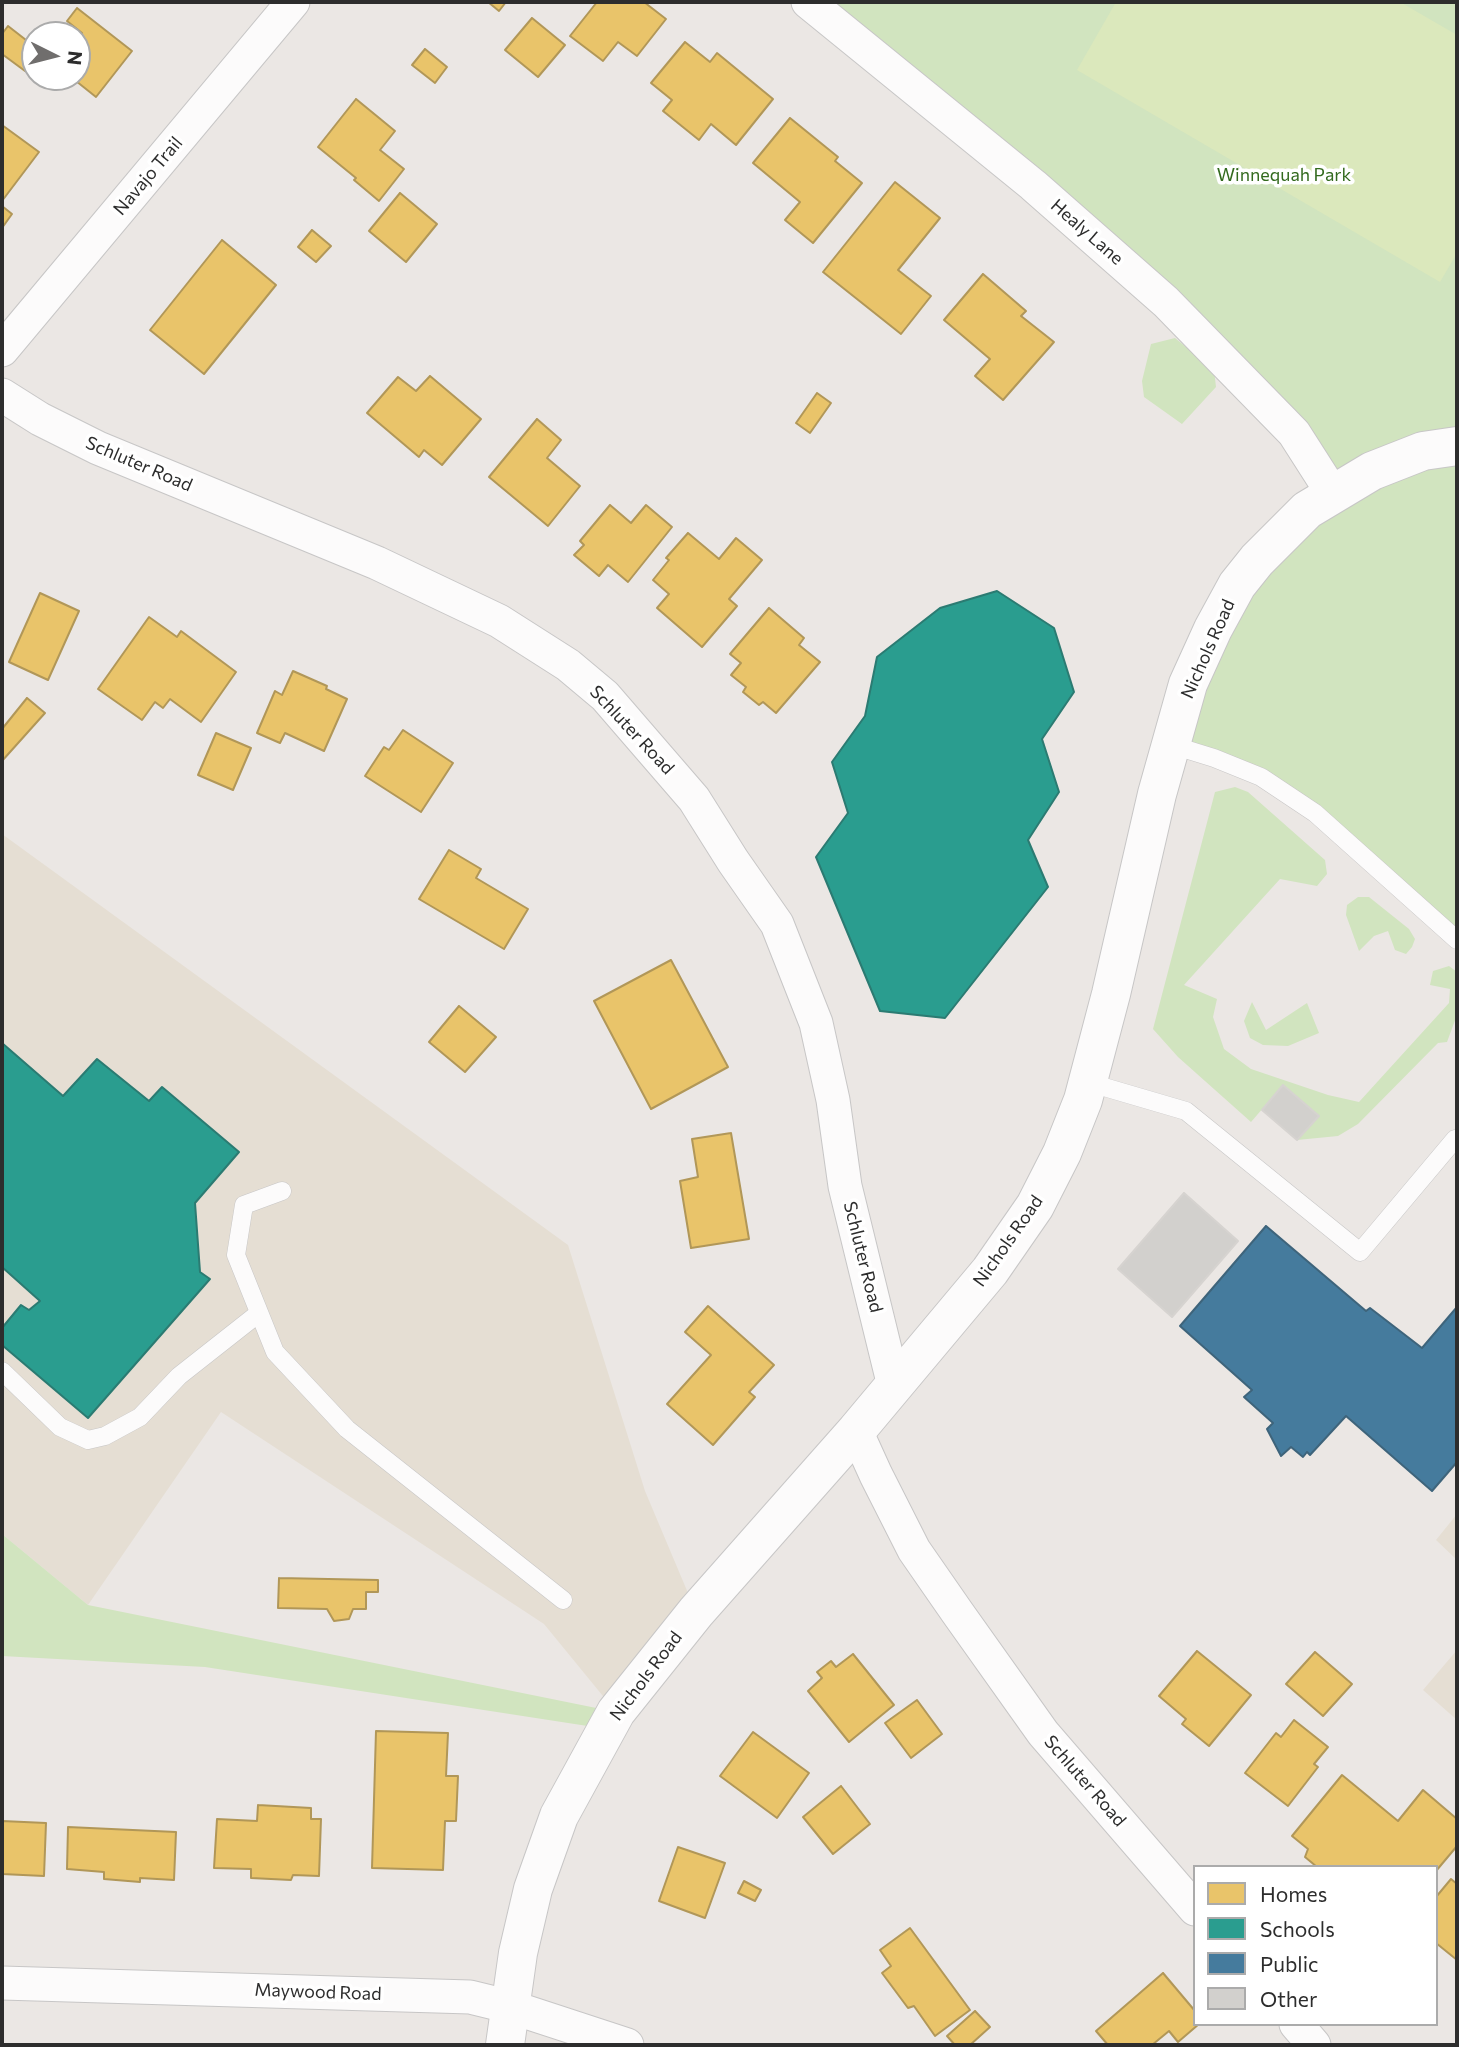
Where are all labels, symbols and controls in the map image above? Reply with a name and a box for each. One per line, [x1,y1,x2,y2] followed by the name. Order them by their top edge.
[21,21,91,91] north arrow
[63,50,88,66] text: N
[109,132,187,220] street label: Navajo Trail
[1217,164,1351,186] park label: Winnequah Park
[1046,195,1128,269] street label: Healy Lane
[82,432,196,496] street label: Schluter Road
[1176,596,1240,702] street label: Nichols Road
[585,681,679,779] street label: Schluter Road
[969,1191,1047,1291] street label: Nichols Road
[839,1199,887,1315] street label: Schluter Road
[605,1627,687,1725] street label: Nichols Road
[1040,1731,1130,1831] street label: Schluter Road
[1193,1865,1438,2026] legend
[1260,1881,1327,1906] text: Homes
[1260,1916,1335,1941] text: Schools
[1260,1951,1318,1976] text: Public
[254,1979,382,2005] street label: Maywood Road
[1260,1986,1317,2011] text: Other

